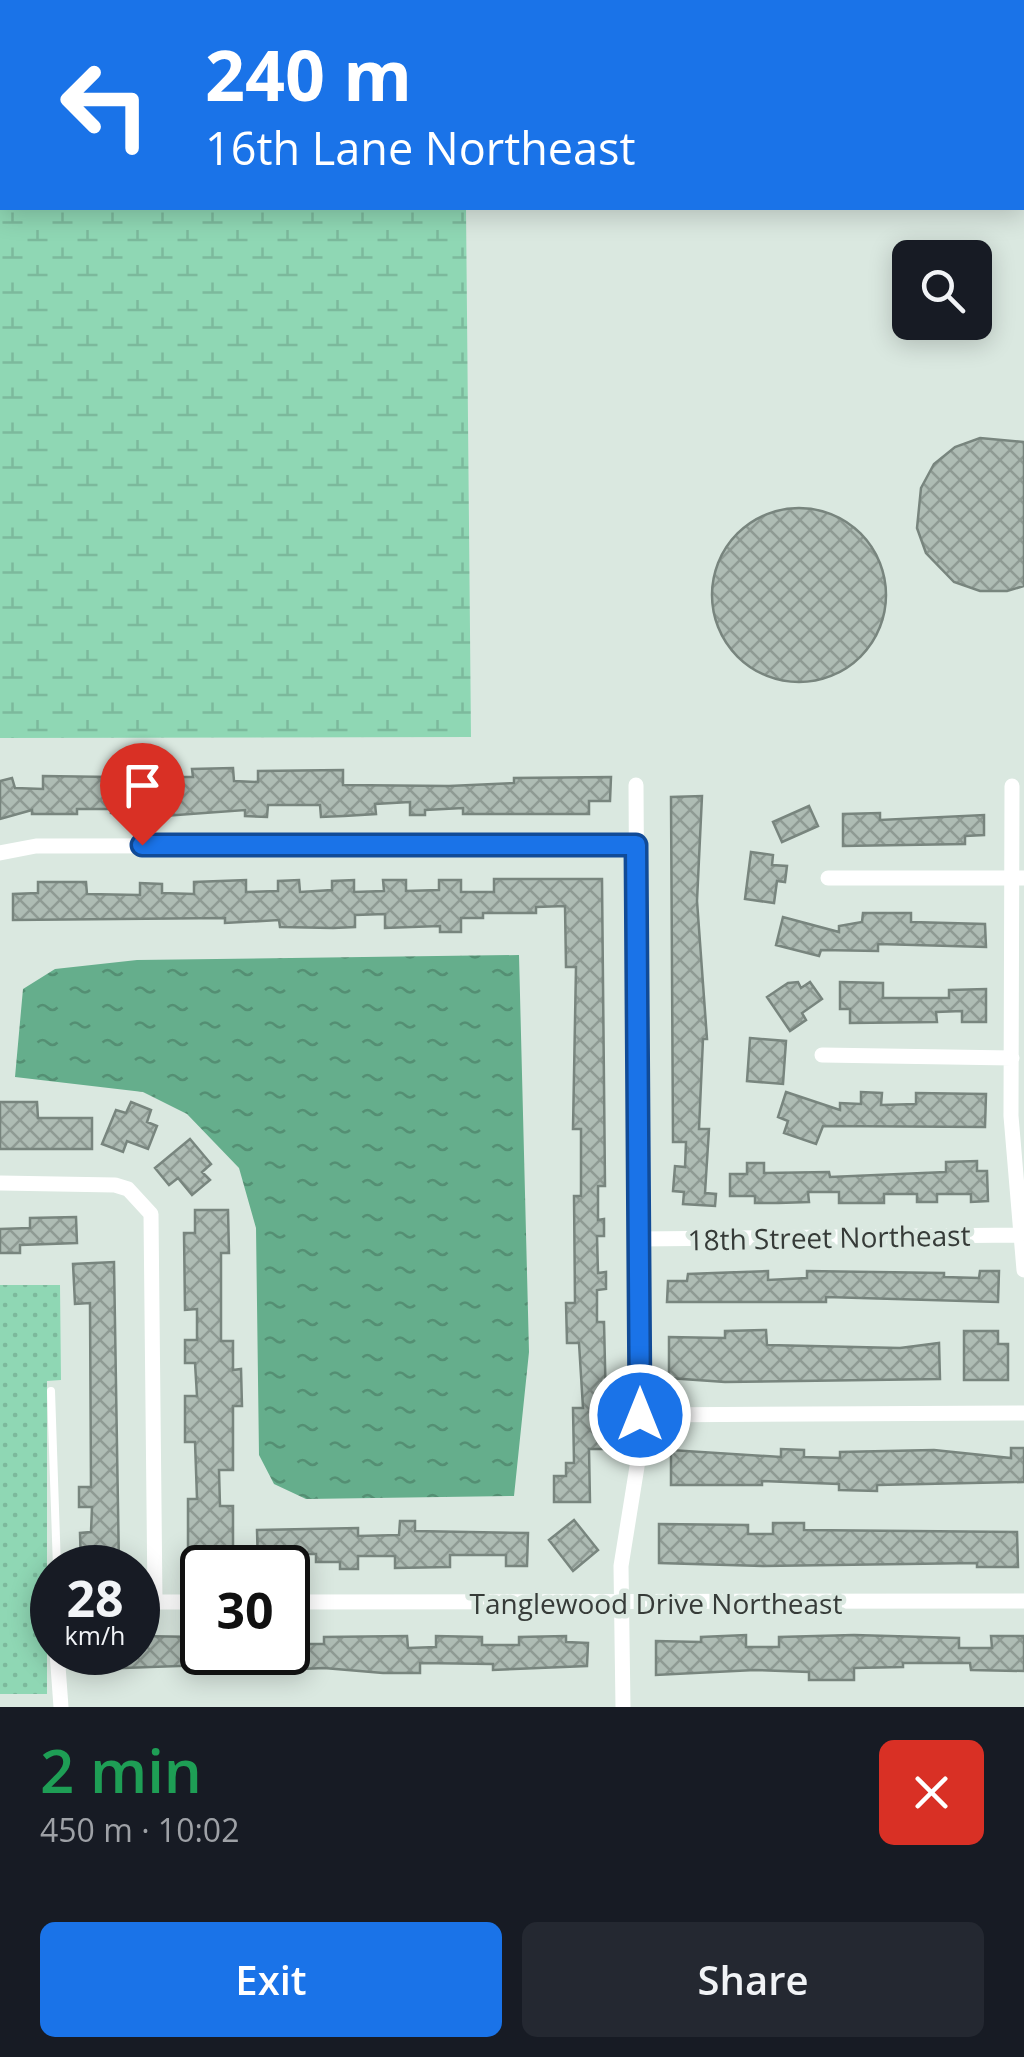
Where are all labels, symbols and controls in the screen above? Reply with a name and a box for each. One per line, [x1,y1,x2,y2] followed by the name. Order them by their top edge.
[205,26,412,122] text: 240 m
[40,40,170,170] icon: left
[205,117,636,178] text: 16th Lane Northeast
[892,240,992,340] map controls
[892,240,992,340] button: search
[100,743,185,846] pin
[115,758,170,813] icon: arrive
[687,1216,971,1258] street label: 18th Street Northeast
[588,1363,692,1467] position arrow
[180,1545,310,1675] speed limit sign: 30
[66,1564,124,1632] text: 28
[470,1584,842,1622] street label: Tanglewood Drive Northeast
[65,1618,125,1652] text: km/h
[40,1729,202,1811] text: 2 min
[879,1740,984,1845] button: close
[40,1808,239,1851] text: 450 m · 10:02
[40,1922,502,2037] button: Exit
[522,1922,984,2037] button: Share

